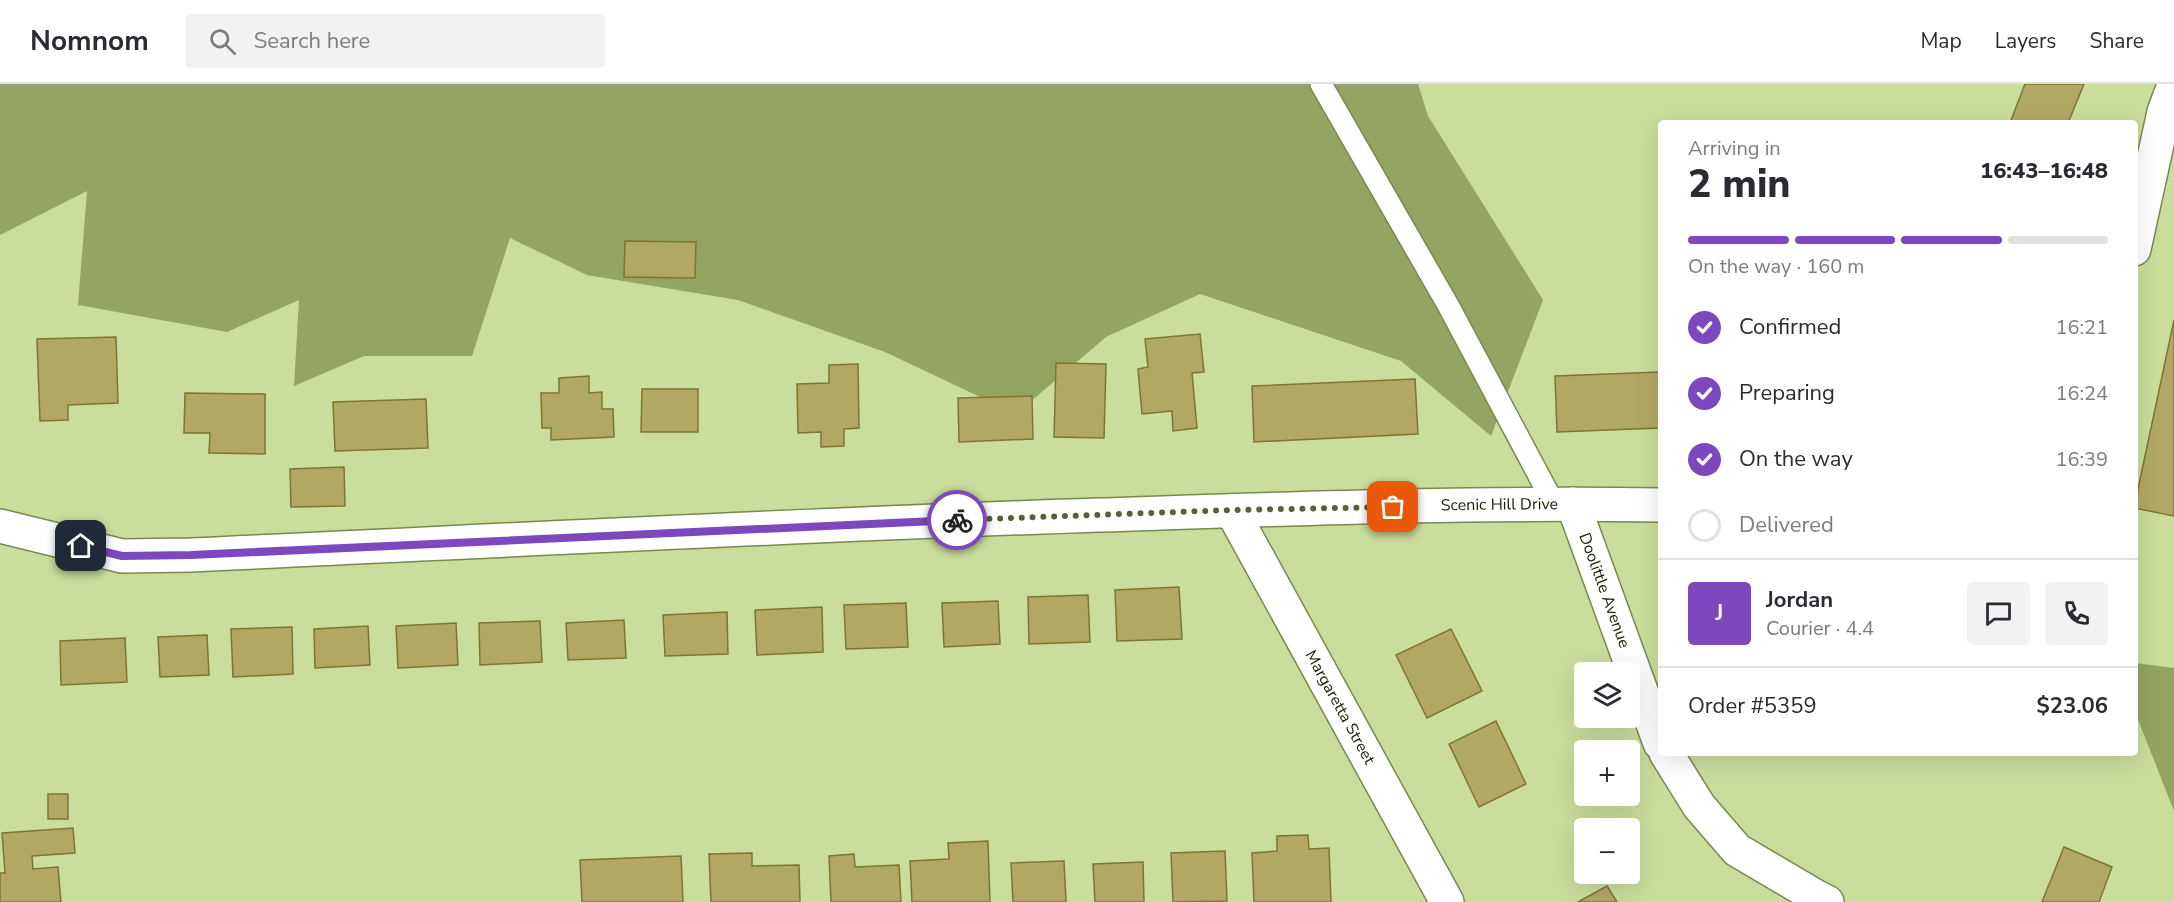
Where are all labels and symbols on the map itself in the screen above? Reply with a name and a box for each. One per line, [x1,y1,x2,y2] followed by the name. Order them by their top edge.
[1367,481,1418,532] pin
[927,490,987,550] courier
[1440,493,1558,516] street label: Scenic Hill Drive
[55,520,106,571] pin
[1573,530,1635,651] street label: Doolittle Avenue
[1300,646,1380,769] street label: Margaretta Street

